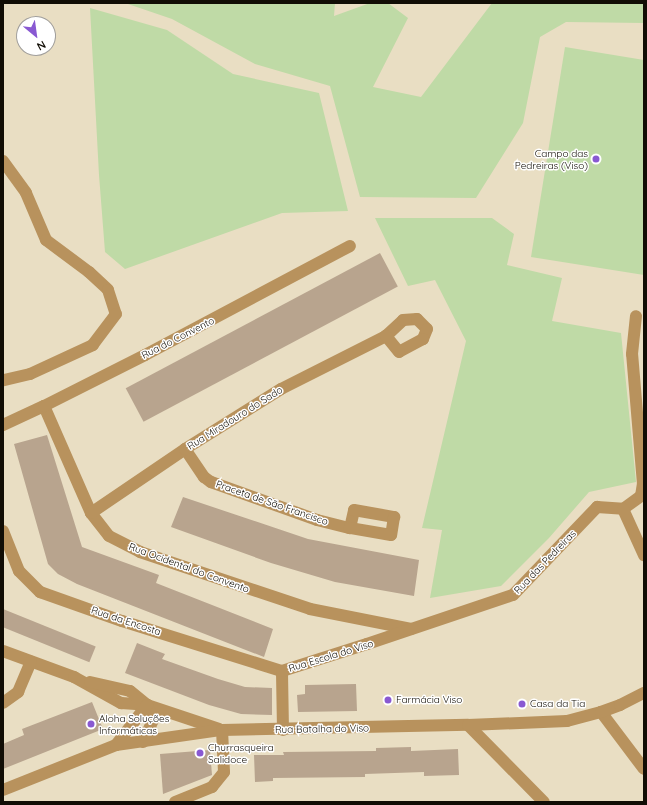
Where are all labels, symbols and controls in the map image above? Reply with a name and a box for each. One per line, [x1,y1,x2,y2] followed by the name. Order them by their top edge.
[16,16,56,56] north arrow
[34,38,48,54] text: N
[515,147,588,170] place label: Campo das Pedreiras (Viso)
[591,154,601,164] marker: Campo das Pedreiras (Viso)
[140,314,216,362] street label: Rua do Convento
[185,384,285,452] street label: Rua Miradouro do Sado
[214,478,330,528] street label: Praceta de São Francisco
[511,528,579,596] street label: Rua das Pedreiras
[127,541,251,595] street label: Rua Ocidental do Convento
[90,604,162,638] street label: Rua da Encosta
[287,637,375,675] street label: Rua Escola do Viso
[396,694,462,706] place label: Farmácia Viso
[383,695,393,705] marker: Farmácia Viso
[530,698,585,710] place label: Casa da Tia
[517,699,527,709] marker: Casa da Tia
[99,712,169,736] place label: Aloha Soluções Informáticas
[86,719,96,729] marker: Aloha Soluções Informáticas
[275,722,369,736] street label: Rua Batalha do Viso
[208,741,274,764] place label: Churrasqueira Salidoce
[195,748,205,758] marker: Churrasqueira Salidoce

